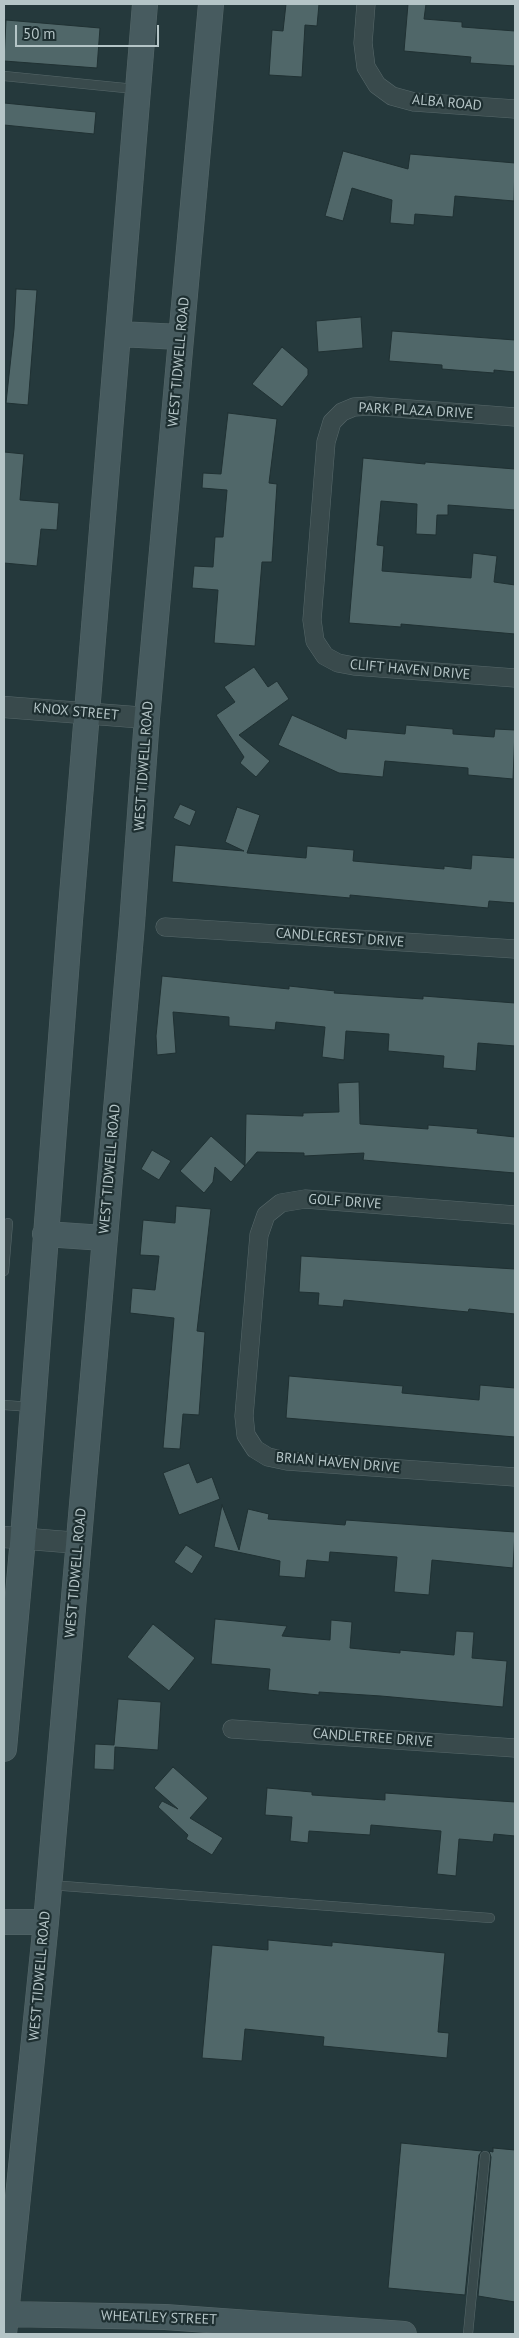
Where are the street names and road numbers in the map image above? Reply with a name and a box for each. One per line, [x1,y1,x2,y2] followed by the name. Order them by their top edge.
[411,92,483,114] street label: ALBA ROAD
[165,296,193,428] street label: WEST TIDWELL ROAD
[358,400,474,422] street label: PARK PLAZA DRIVE
[349,656,471,684] street label: CLIFT HAVEN DRIVE
[33,700,119,724] street label: KNOX STREET
[131,700,157,832] street label: WEST TIDWELL ROAD
[275,925,405,951] street label: CANDLECREST DRIVE
[96,1103,124,1235] street label: WEST TIDWELL ROAD
[308,1191,382,1213] street label: GOLF DRIVE
[275,1449,401,1477] street label: BRIAN HAVEN DRIVE
[62,1507,90,1639] street label: WEST TIDWELL ROAD
[312,1725,434,1751] street label: CANDLETREE DRIVE
[26,1910,54,2042] street label: WEST TIDWELL ROAD
[101,2308,217,2328] street label: WHEATLEY STREET

